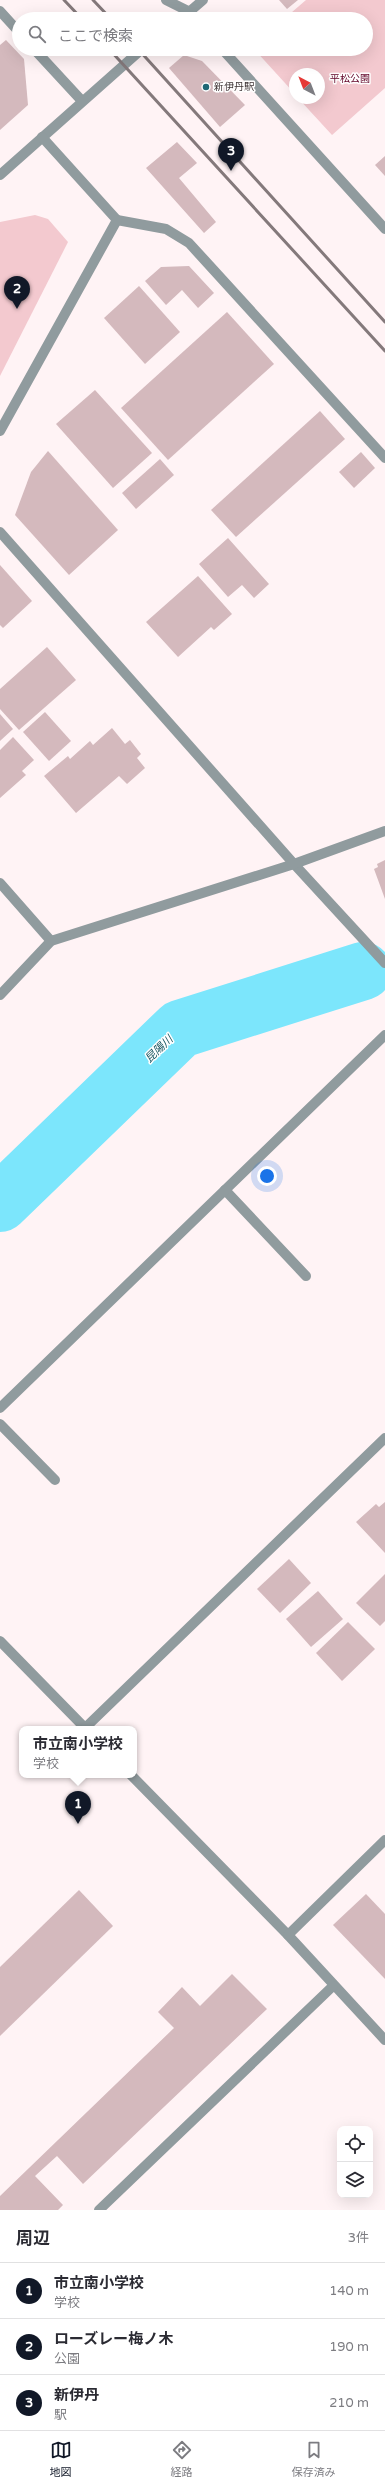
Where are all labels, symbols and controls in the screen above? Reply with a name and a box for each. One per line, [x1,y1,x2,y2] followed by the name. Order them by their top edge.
[12,12,373,56] search box
[26,23,48,45] icon: search
[58,27,133,45] text: ここで検索
[289,68,325,104] north arrow
[330,73,370,85] park label: 平松公園
[214,81,255,93] place label: 新伊丹駅
[201,82,211,92] marker: 新伊丹駅
[218,138,244,171] pin: 3
[4,276,30,309] pin: 2
[143,1032,176,1065] water label: 昆陽川
[257,1166,277,1186] your location
[19,1726,137,1778] popup
[33,1735,123,1753] text: 市立南小学校
[33,1756,59,1772] text: 学校
[65,1791,91,1824] pin: 1
[337,2126,373,2198] map controls
[337,2126,373,2162] button: locate
[337,2162,373,2198] button: layers
[16,2228,50,2249] text: 周辺
[348,2230,369,2246] text: 3件
[54,2274,144,2292] text: 市立南小学校
[25,2283,33,2299] text: 1
[329,2283,369,2299] text: 140 m
[54,2295,80,2311] text: 学校
[54,2330,173,2348] text: ローズレー梅ノ木
[25,2339,33,2355] text: 2
[329,2339,369,2355] text: 190 m
[54,2351,80,2367] text: 公園
[54,2386,99,2404] text: 新伊丹
[25,2395,33,2411] text: 3
[329,2395,369,2411] text: 210 m
[54,2407,67,2423] text: 駅
[50,2439,72,2479] tab: 地図
[171,2439,193,2479] tab: 経路
[292,2439,336,2479] tab: 保存済み

